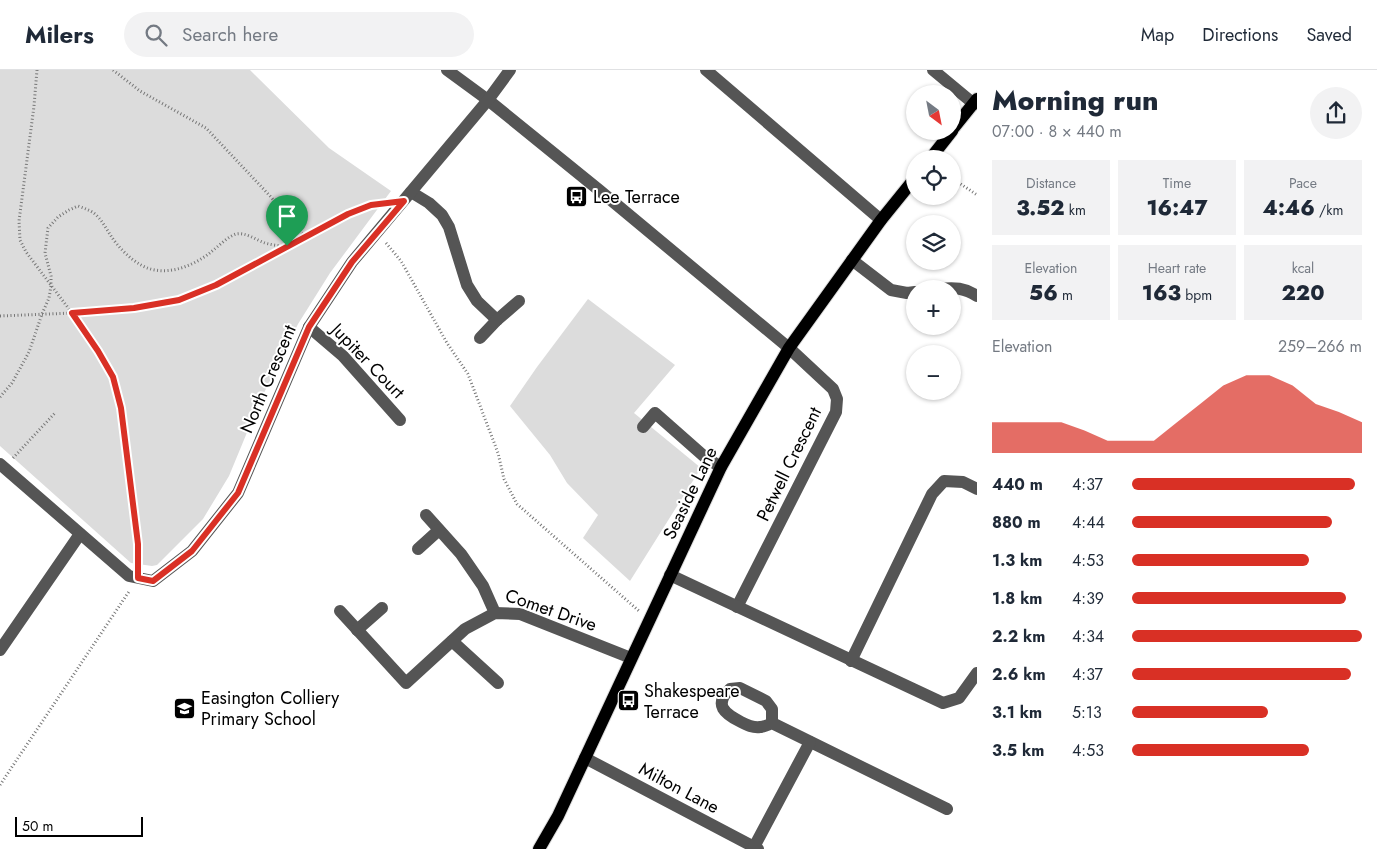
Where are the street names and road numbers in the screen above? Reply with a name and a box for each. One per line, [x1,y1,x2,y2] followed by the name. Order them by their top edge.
[324,316,411,405] street label: Jupiter Court
[233,320,303,437] street label: North Crescent
[750,402,828,526] street label: Petwell Crescent
[656,442,724,544] street label: Seaside Lane
[502,582,600,638] street label: Comet Drive
[634,756,724,820] street label: Milton Lane

